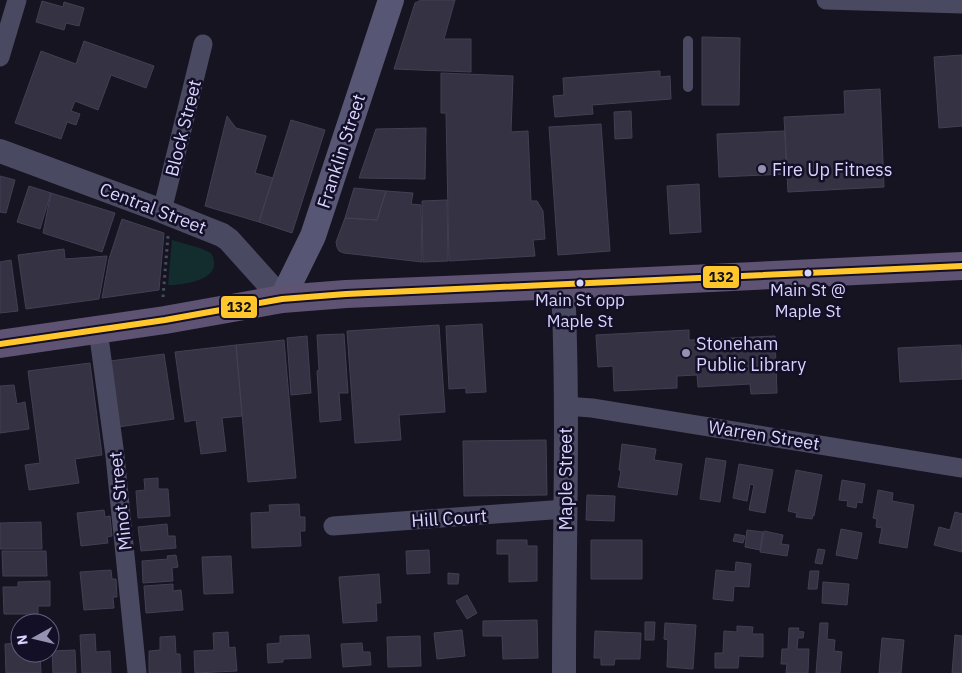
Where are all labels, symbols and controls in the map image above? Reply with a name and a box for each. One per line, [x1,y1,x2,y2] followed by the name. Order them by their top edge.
[160,77,206,179] street label: Block Street
[312,91,370,211] street label: Franklin Street
[772,158,893,181] place label: Fire Up Fitness
[756,163,768,175] marker: Fire Up Fitness
[96,177,210,239] street label: Central Street
[702,265,740,289] line badge: 132
[708,268,734,286] text: 132
[803,268,813,278] marker: Main St @ Maple St
[575,278,585,288] marker: Main St opp Maple St
[770,279,846,322] place label: Main St @ Maple St
[535,289,625,332] place label: Main St opp Maple St
[220,295,258,319] line badge: 132
[226,298,252,316] text: 132
[696,332,806,376] place label: Stoneham Public Library
[680,347,692,359] marker: Stoneham Public Library
[707,415,821,455] street label: Warren Street
[554,427,577,531] street label: Maple Street
[103,450,137,552] street label: Minot Street
[410,504,488,532] street label: Hill Court
[10,613,60,663] north arrow
[13,634,32,646] text: N

